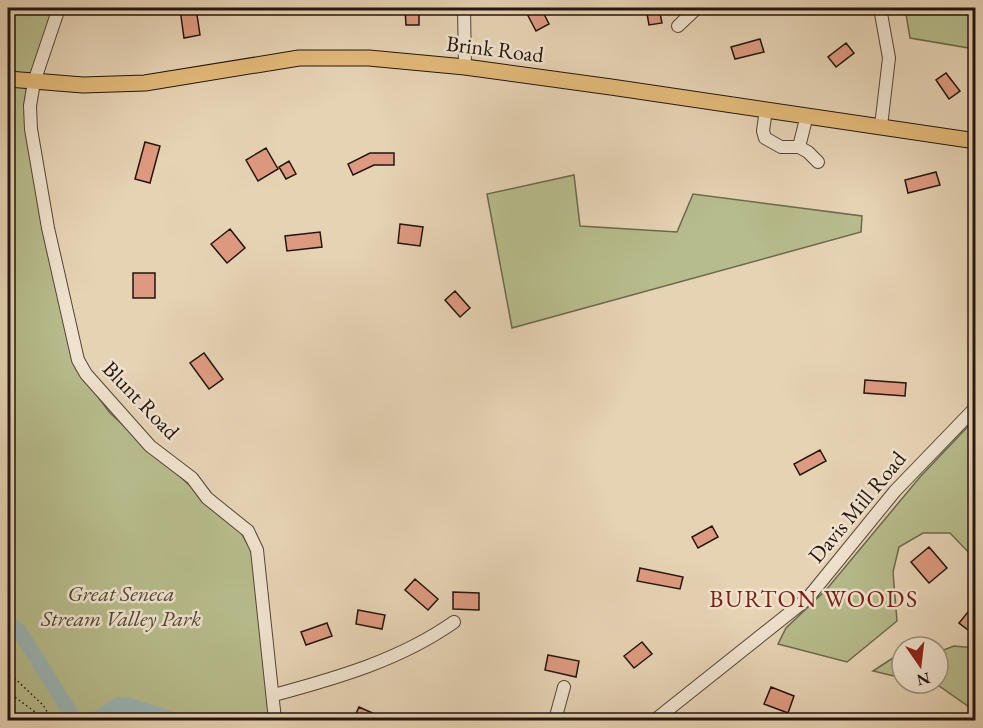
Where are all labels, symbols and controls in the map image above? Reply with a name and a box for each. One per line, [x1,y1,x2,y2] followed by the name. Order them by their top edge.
[445,29,546,69] street label: Brink Road
[96,354,186,446] street label: Blunt Road
[802,444,913,569] street label: Davis Mill Road
[40,579,201,633] park label: Great Seneca Stream Valley Park
[709,583,919,614] district label: BURTON WOODS
[890,635,950,695] north arrow
[915,667,932,691] text: N

